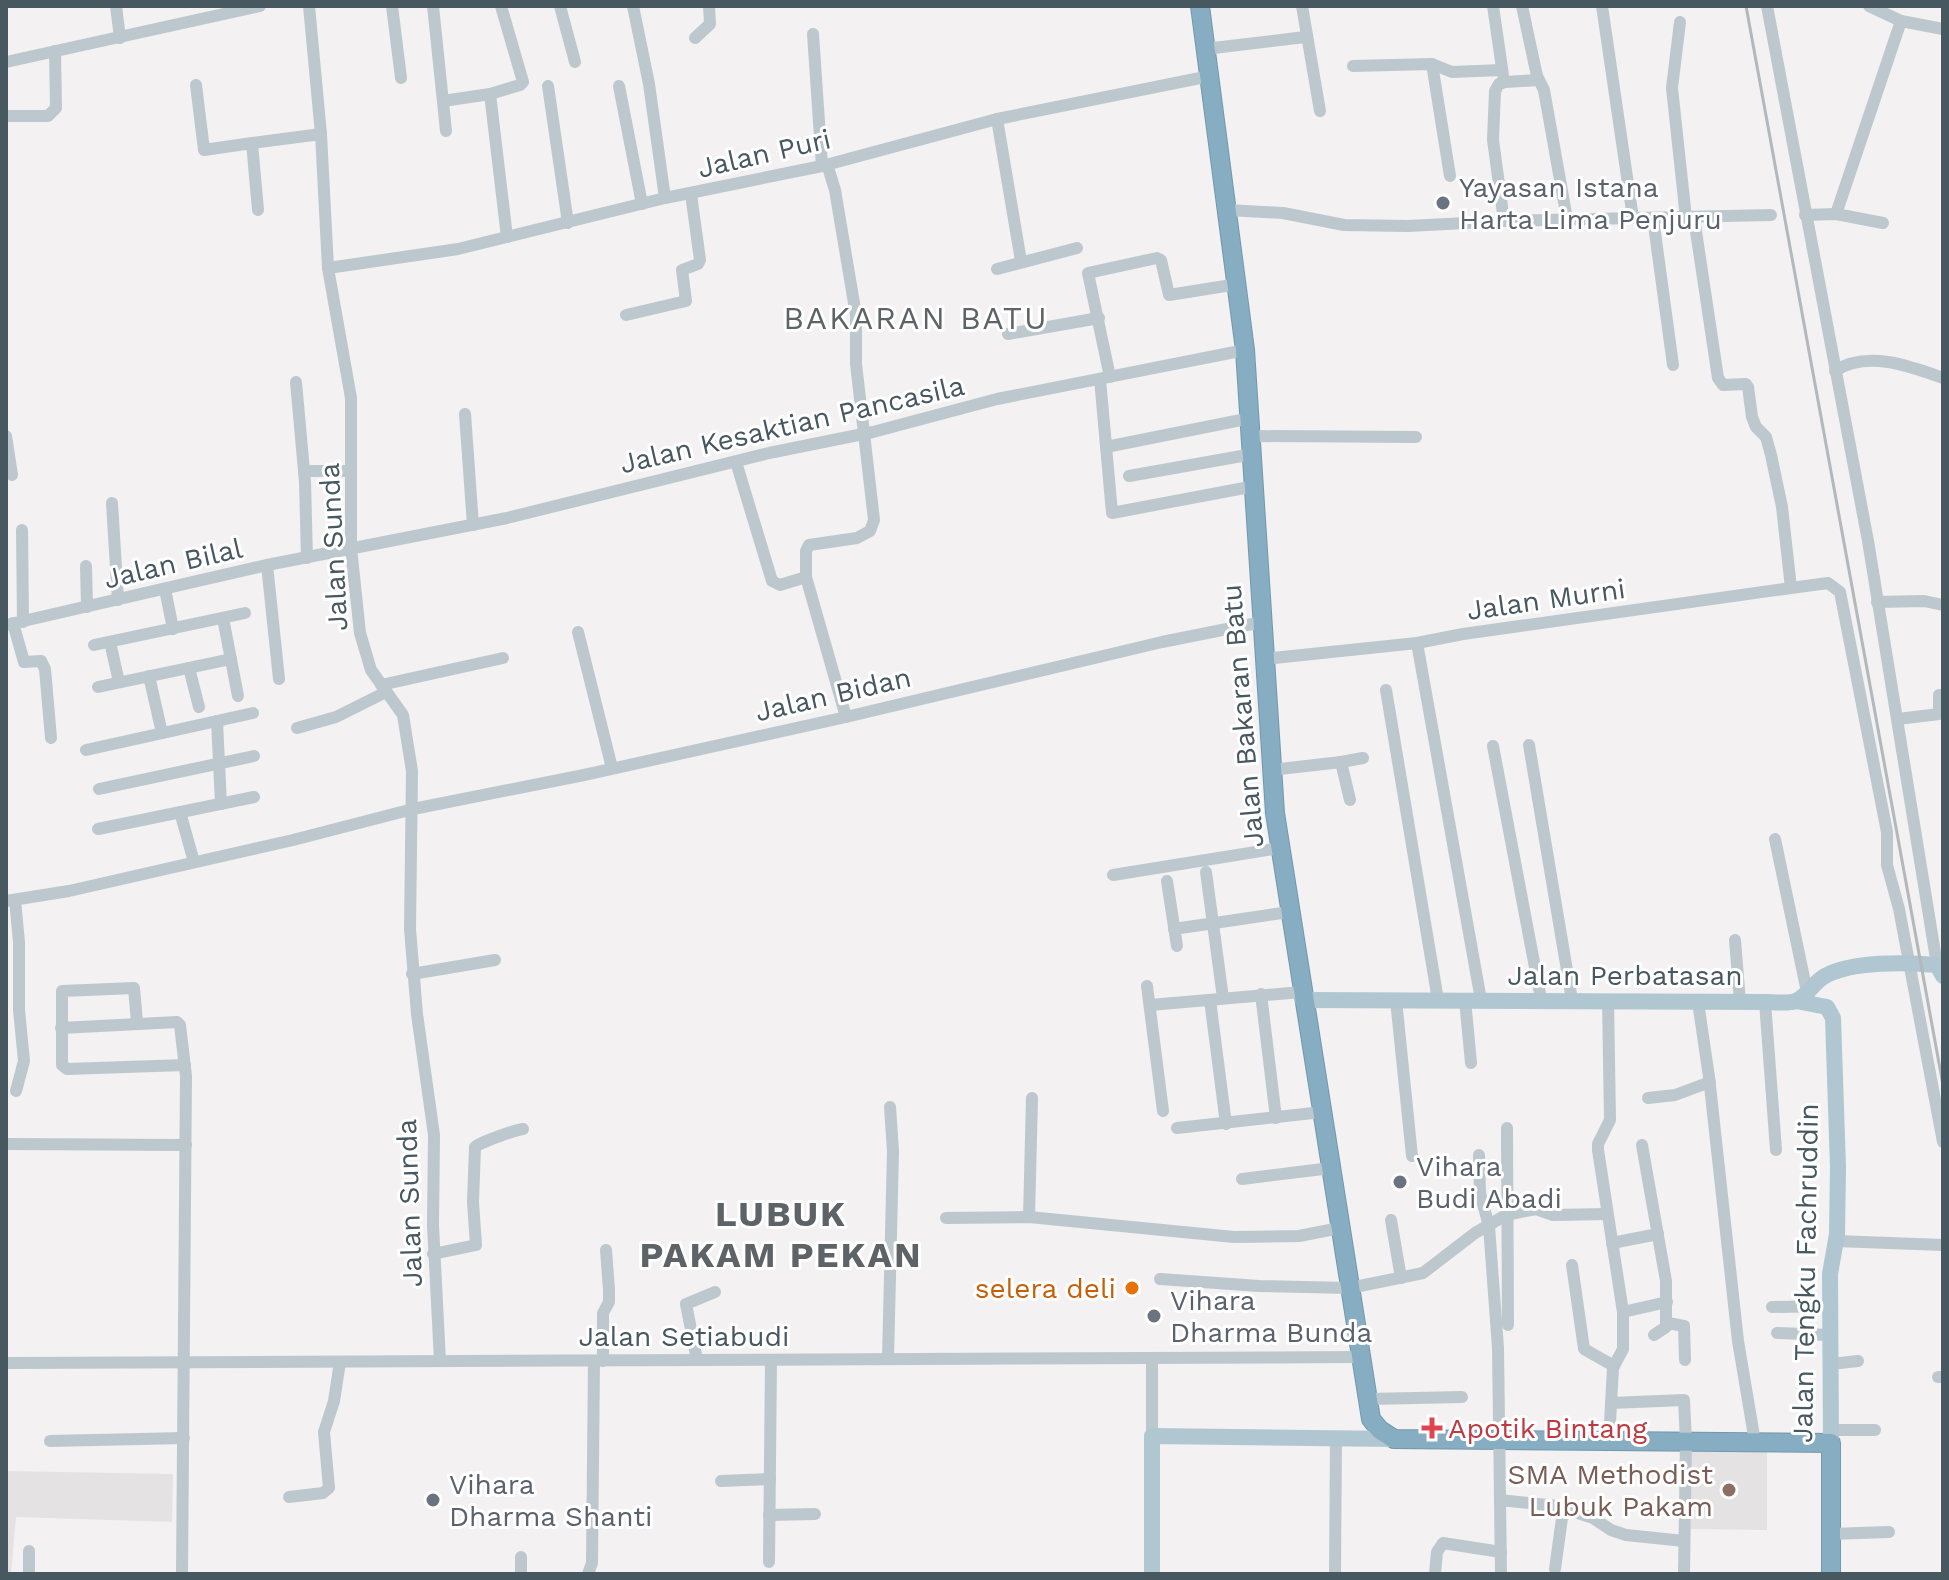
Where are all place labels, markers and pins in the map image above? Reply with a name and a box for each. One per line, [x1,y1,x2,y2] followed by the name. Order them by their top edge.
[1459,171,1722,236] place label: Yayasan Istana Harta Lima Penjuru
[1434,194,1452,212] marker: Yayasan Istana Harta Lima Penjuru
[1416,1150,1562,1215] place label: Vihara Budi Abadi
[1391,1173,1409,1191] marker: Vihara Budi Abadi
[975,1272,1116,1305] place label: selera deli
[1123,1279,1141,1297] marker: selera deli
[1170,1284,1373,1349] place label: Vihara Dharma Bunda
[1145,1307,1163,1325] marker: Vihara Dharma Bunda
[1448,1412,1647,1445] place label: Apotik Bintang
[1423,1419,1441,1437] marker: Apotik Bintang
[1507,1458,1713,1523] place label: SMA Methodist Lubuk Pakam
[449,1468,653,1533] place label: Vihara Dharma Shanti
[1720,1481,1738,1499] marker: SMA Methodist Lubuk Pakam
[424,1491,442,1509] marker: Vihara Dharma Shanti

